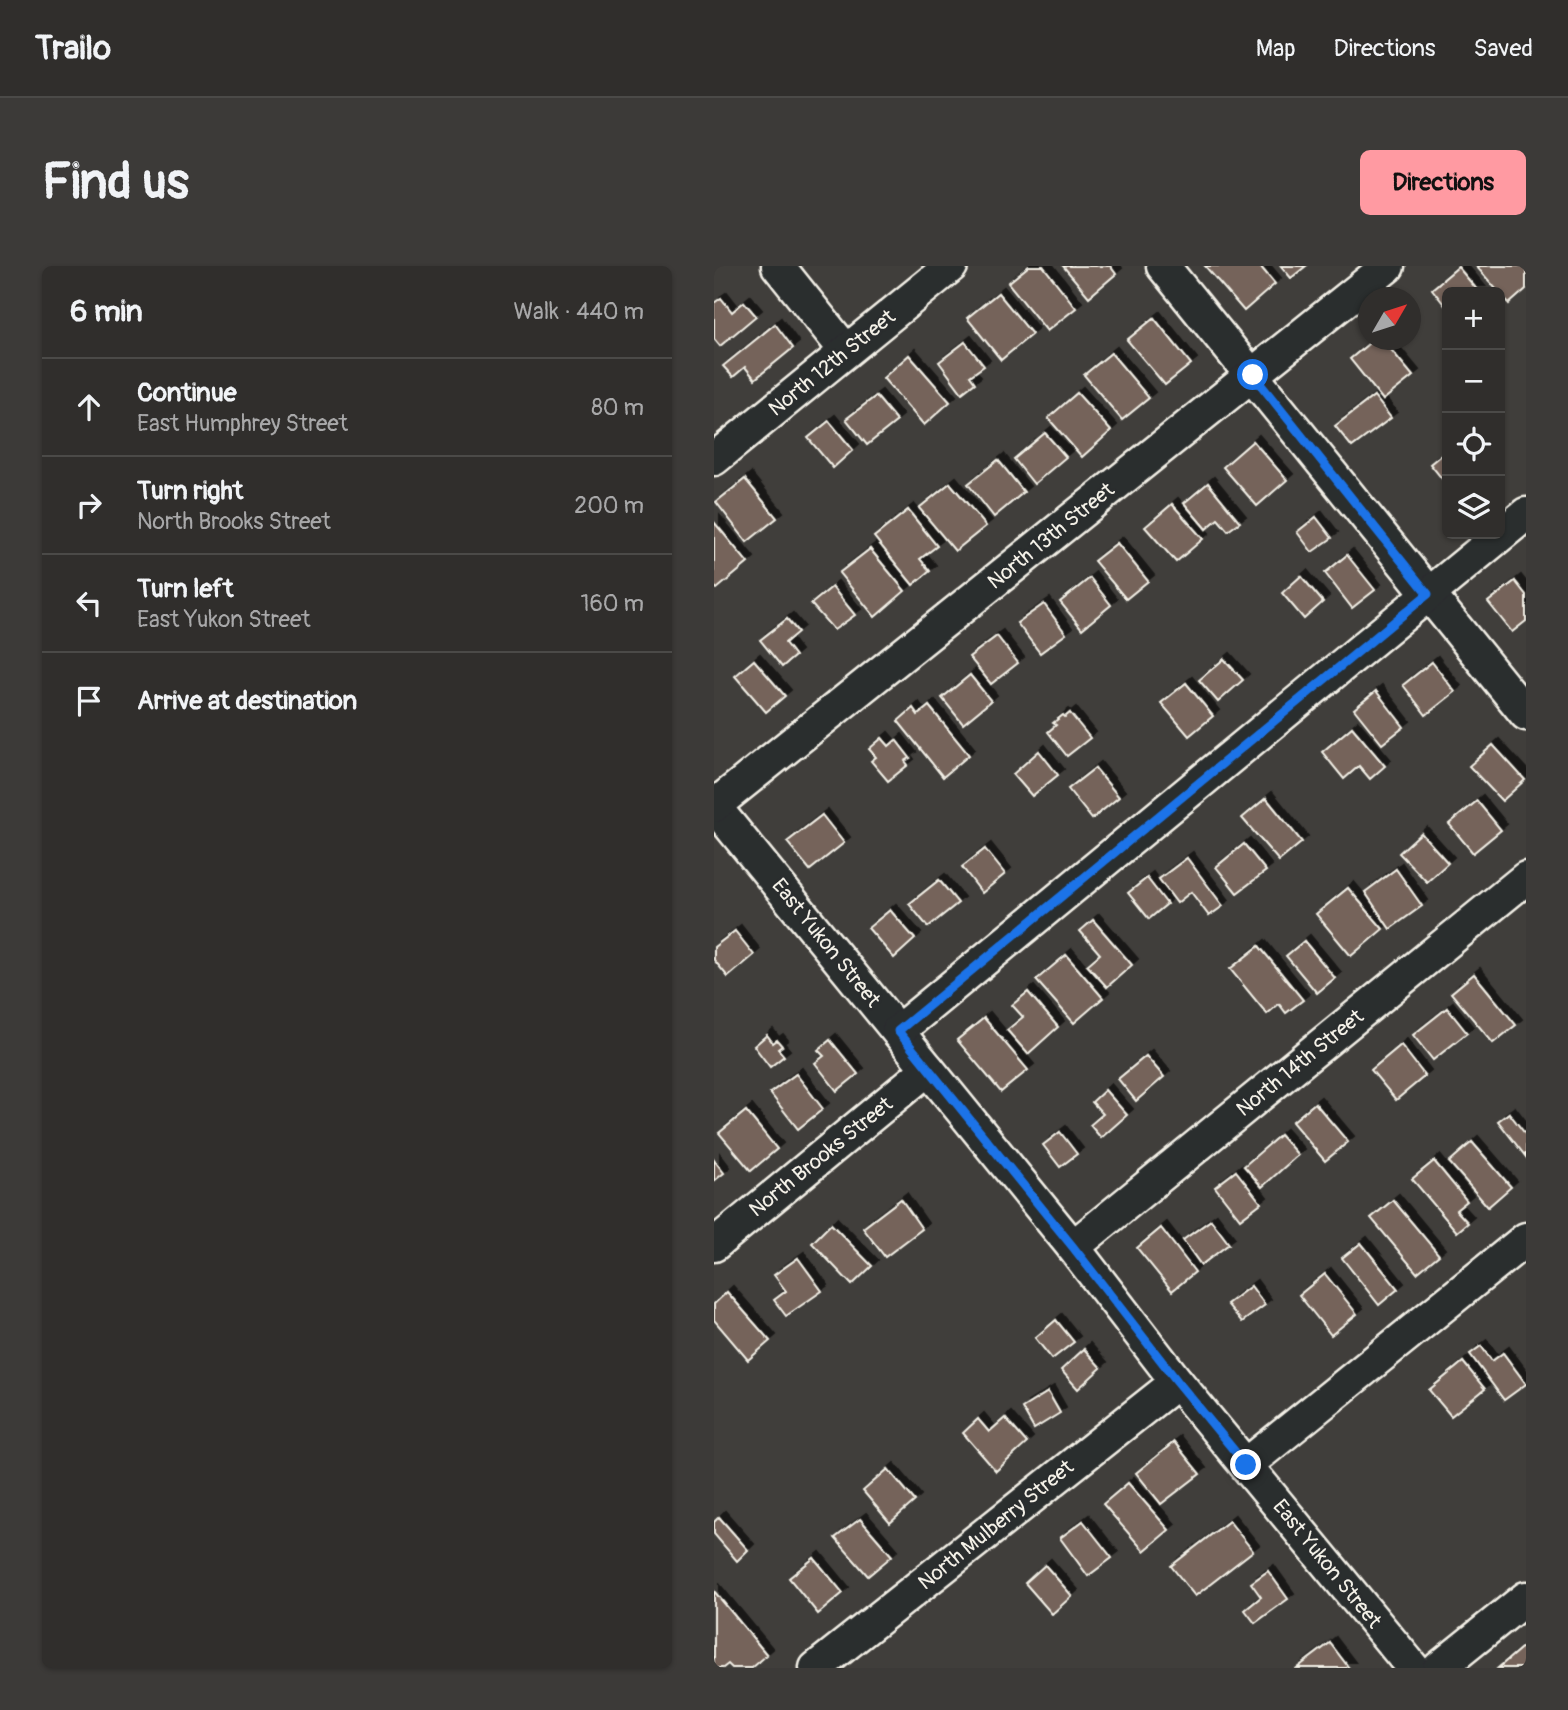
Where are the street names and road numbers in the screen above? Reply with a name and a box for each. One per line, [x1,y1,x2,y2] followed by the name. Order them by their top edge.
[763,303,901,422] street label: North 12th Street
[982,476,1120,595] street label: North 13th Street
[766,873,887,1013] street label: East Yukon Street
[1231,1003,1370,1123] street label: North 14th Street
[744,1090,899,1223] street label: North Brooks Street
[913,1454,1080,1596] street label: North Mulberry Street
[1267,1494,1388,1634] street label: East Yukon Street

